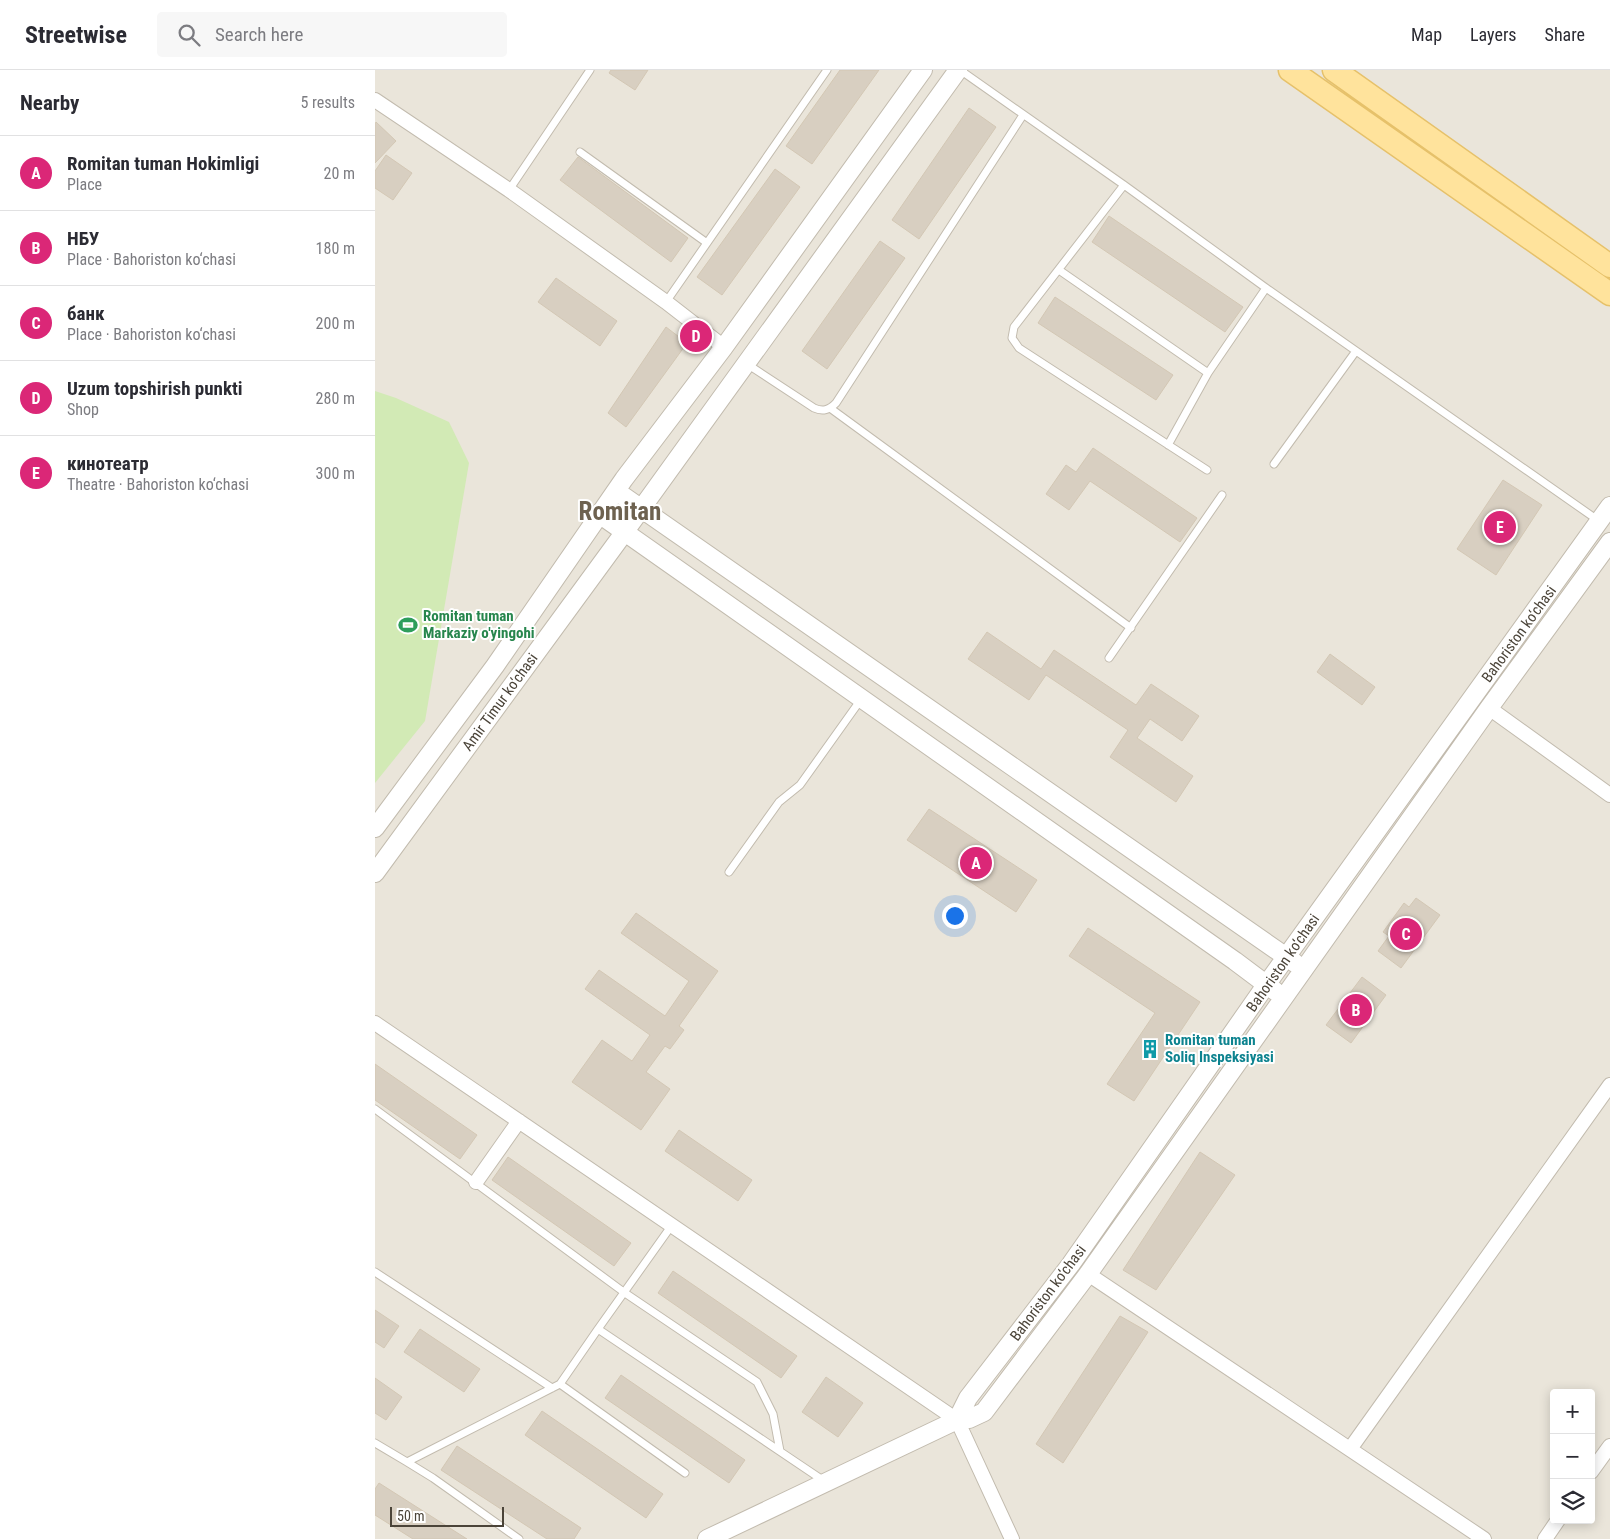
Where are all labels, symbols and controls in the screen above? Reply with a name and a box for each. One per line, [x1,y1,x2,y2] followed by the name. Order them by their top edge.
[157,12,507,57] search box
[25,21,127,49] text: Streetwise
[175,21,203,49] icon: search
[215,23,303,46] text: Search here
[1411,24,1442,45] text: Map
[1470,24,1517,45] text: Layers
[1545,24,1585,45] text: Share
[20,91,79,115] text: Nearby
[300,93,355,112] text: 5 results
[67,152,259,175] text: Romitan tuman Hokimligi
[31,164,41,183] text: A
[323,164,355,183] text: 20 m
[67,175,102,194] text: Place
[67,227,99,250] text: НБУ
[32,239,40,258] text: B
[316,239,355,258] text: 180 m
[67,250,236,269] text: Place · Bahoriston ko‘chasi
[67,302,105,325] text: банк
[31,314,41,333] text: C
[316,314,355,333] text: 200 m
[680,317,712,355] pin: D
[67,325,236,344] text: Place · Bahoriston ko‘chasi
[67,377,243,400] text: Uzum topshirish punkti
[31,389,41,408] text: D
[316,389,355,408] text: 280 m
[67,400,99,419] text: Shop
[67,452,149,475] text: кинотеатр
[32,464,40,483] text: E
[316,464,355,483] text: 300 m
[67,475,249,494] text: Theatre · Bahoriston ko‘chasi
[579,497,661,526] district label: Romitan
[1484,508,1516,546] pin: E
[1478,582,1560,686] street label: Bahoriston ko‘chasi
[423,607,535,642] place label: Romitan tuman Markaziy o'yingohi
[397,614,419,636] sports icon: Romitan tuman Markaziy o'yingohi
[459,650,541,754] street label: Amir Timur ko‘chasi
[960,844,992,882] pin: A
[942,903,968,929] your location
[1243,911,1323,1015] street label: Bahoriston ko‘chasi
[1390,915,1422,953] pin: C
[1340,991,1372,1029] pin: B
[1165,1031,1274,1066] place label: Romitan tuman Soliq Inspeksiyasi
[1139,1038,1161,1060] building icon: Romitan tuman Soliq Inspeksiyasi
[1006,1242,1090,1344] street label: Bahoriston ko‘chasi
[1550,1389,1595,1524] map controls
[1550,1389,1595,1434] button: +
[1550,1434,1595,1479] button: −
[1550,1479,1595,1524] button: layers
[390,1504,504,1527] scale bar
[397,1508,425,1524] text: 50 m

